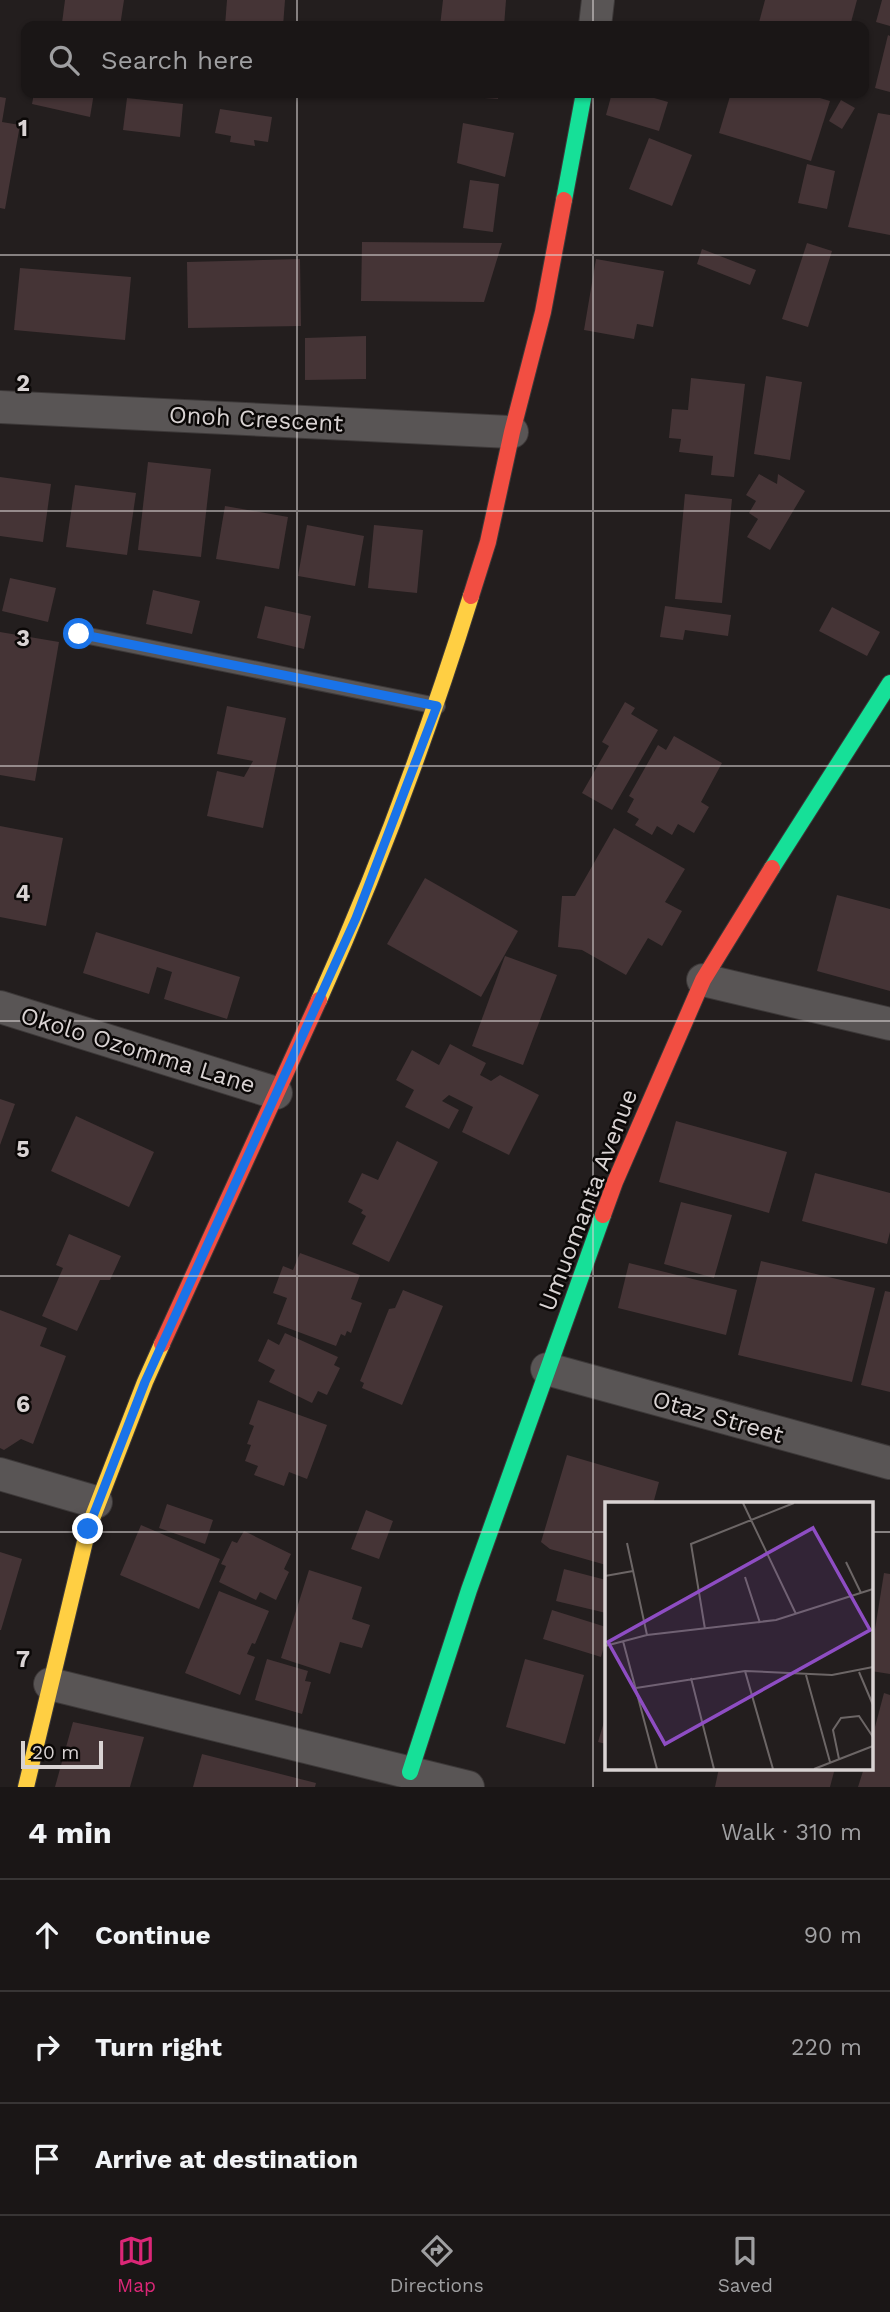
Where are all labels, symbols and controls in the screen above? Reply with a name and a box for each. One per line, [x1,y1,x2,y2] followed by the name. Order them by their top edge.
[21,21,869,98] search box
[45,41,83,79] icon: search
[101,45,253,75] text: Search here
[18,115,28,142] text: 1
[16,370,30,397] text: 2
[168,400,344,438] street label: Onoh Crescent
[63,618,94,649] route start
[16,625,30,652] text: 3
[16,880,31,907] text: 4
[17,1001,259,1099] street label: Okolo Ozomma Lane
[533,1085,643,1315] street label: Umuomanta Avenue
[16,1136,30,1163] text: 5
[649,1385,787,1449] street label: Otaz Street
[16,1391,30,1418] text: 6
[605,1502,872,1770] inset map
[72,1513,103,1544] route end
[16,1646,30,1673] text: 7
[21,1738,103,1770] scale bar
[32,1741,79,1764] text: 20 m
[28,1815,112,1850] text: 4 min
[721,1819,862,1846] text: Walk · 310 m
[28,1916,66,1954] icon: ahead
[95,1920,211,1950] text: Continue
[804,1922,862,1949] text: 90 m
[28,2028,66,2066] icon: right
[95,2032,222,2062] text: Turn right
[791,2034,862,2061] text: 220 m
[28,2140,66,2178] icon: arrive
[95,2144,358,2174] text: Arrive at destination
[117,2232,156,2297] tab: Map
[390,2232,484,2297] tab: Directions
[718,2232,773,2297] tab: Saved

